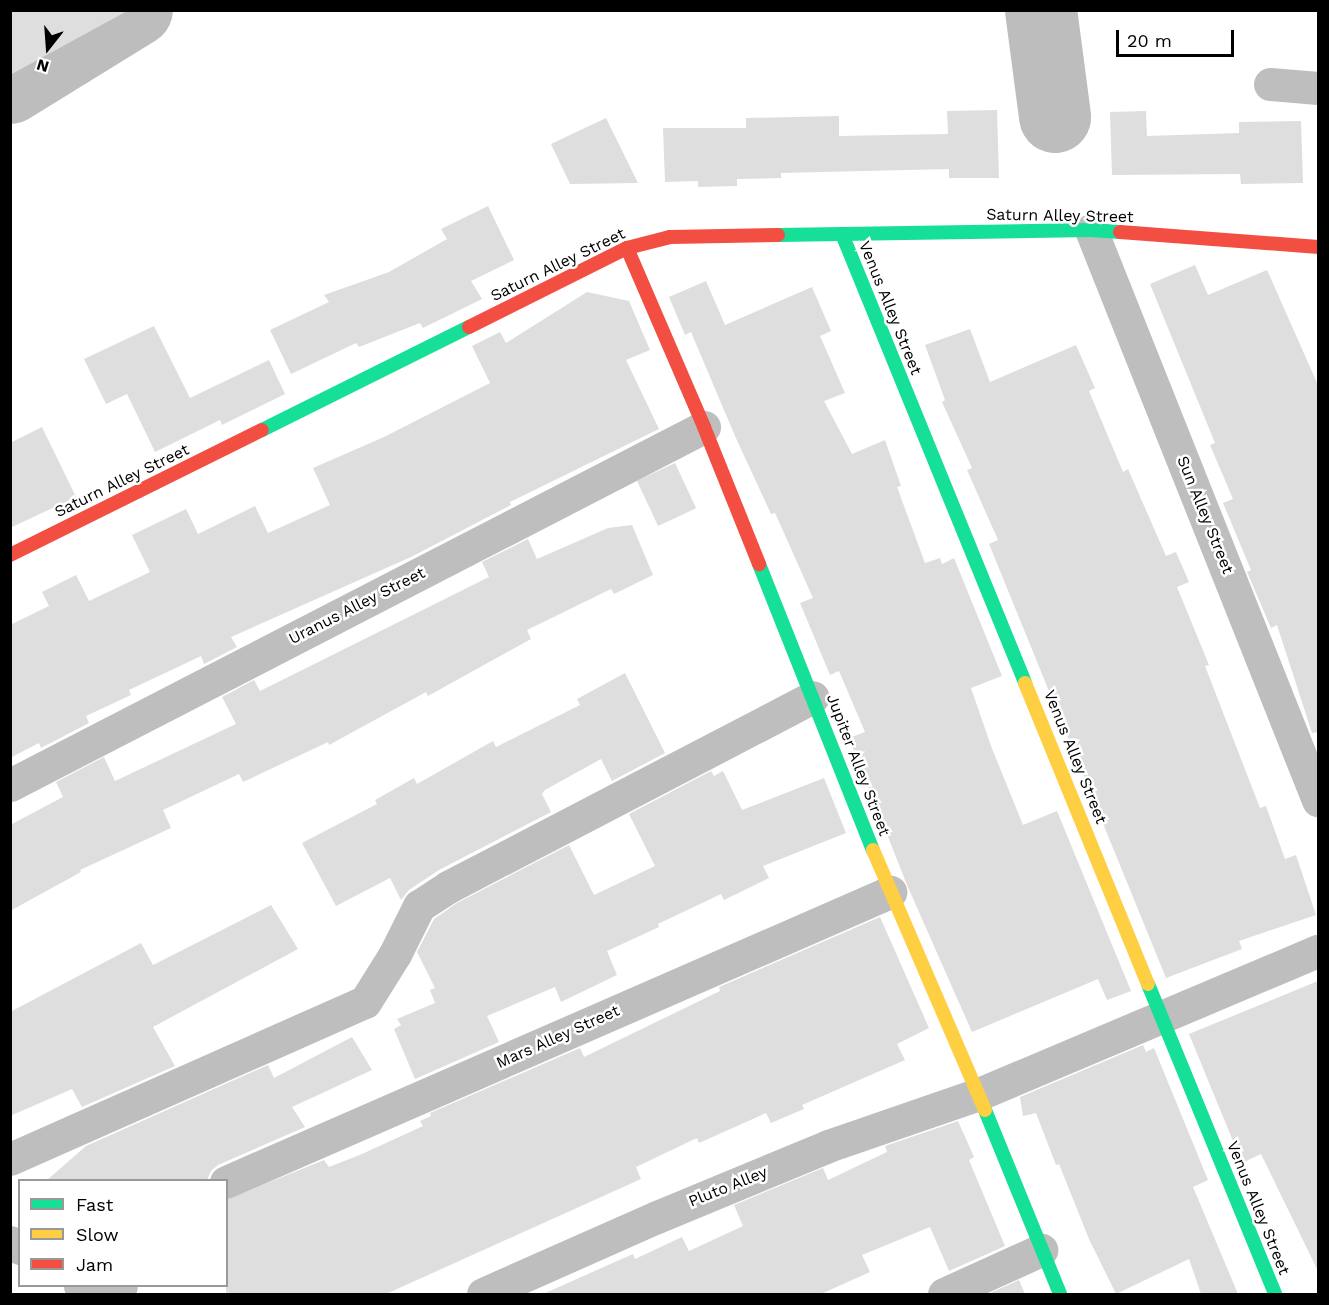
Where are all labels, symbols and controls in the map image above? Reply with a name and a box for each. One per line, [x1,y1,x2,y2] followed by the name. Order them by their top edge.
[18,18,78,78] north arrow
[1119,18,1238,56] scale bar
[1127,30,1172,51] text: 20 m
[34,55,51,77] text: N
[986,205,1134,227] street label: Saturn Alley Street
[487,224,629,306] street label: Saturn Alley Street
[854,238,926,378] street label: Venus Alley Street
[51,440,193,522] street label: Saturn Alley Street
[1172,453,1238,577] street label: Sun Alley Street
[285,563,429,649] street label: Uranus Alley Street
[1039,687,1111,827] street label: Venus Alley Street
[822,691,894,839] street label: Jupiter Alley Street
[493,1001,623,1073] street label: Mars Alley Street
[1222,1138,1294,1278] street label: Venus Alley Street
[686,1162,770,1212] street label: Pluto Alley
[18,1179,228,1287] legend
[76,1194,113,1215] text: Fast
[76,1224,119,1245] text: Slow
[76,1254,113,1275] text: Jam

